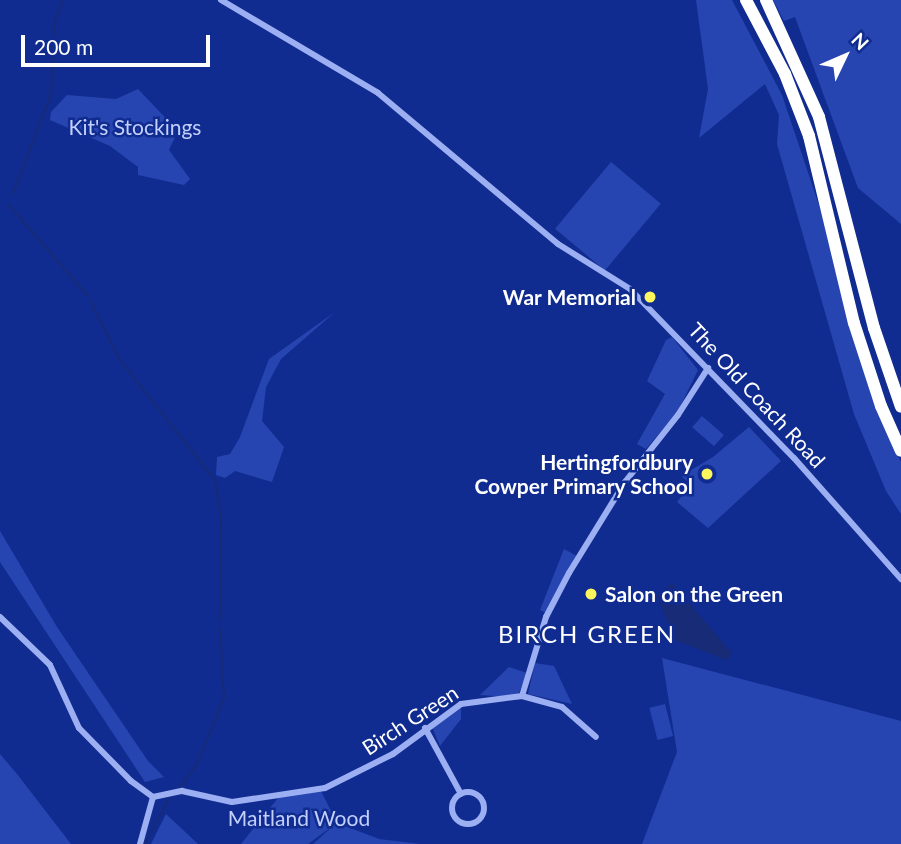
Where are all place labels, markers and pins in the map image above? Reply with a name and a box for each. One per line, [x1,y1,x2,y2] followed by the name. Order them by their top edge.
[502,284,636,310] place label: War Memorial
[642,289,658,305] marker: War Memorial
[473,449,693,499] place label: Hertingfordbury Cowper Primary School
[699,466,715,482] marker: Hertingfordbury Cowper Primary School
[605,581,783,607] place label: Salon on the Green
[583,586,599,602] marker: Salon on the Green

